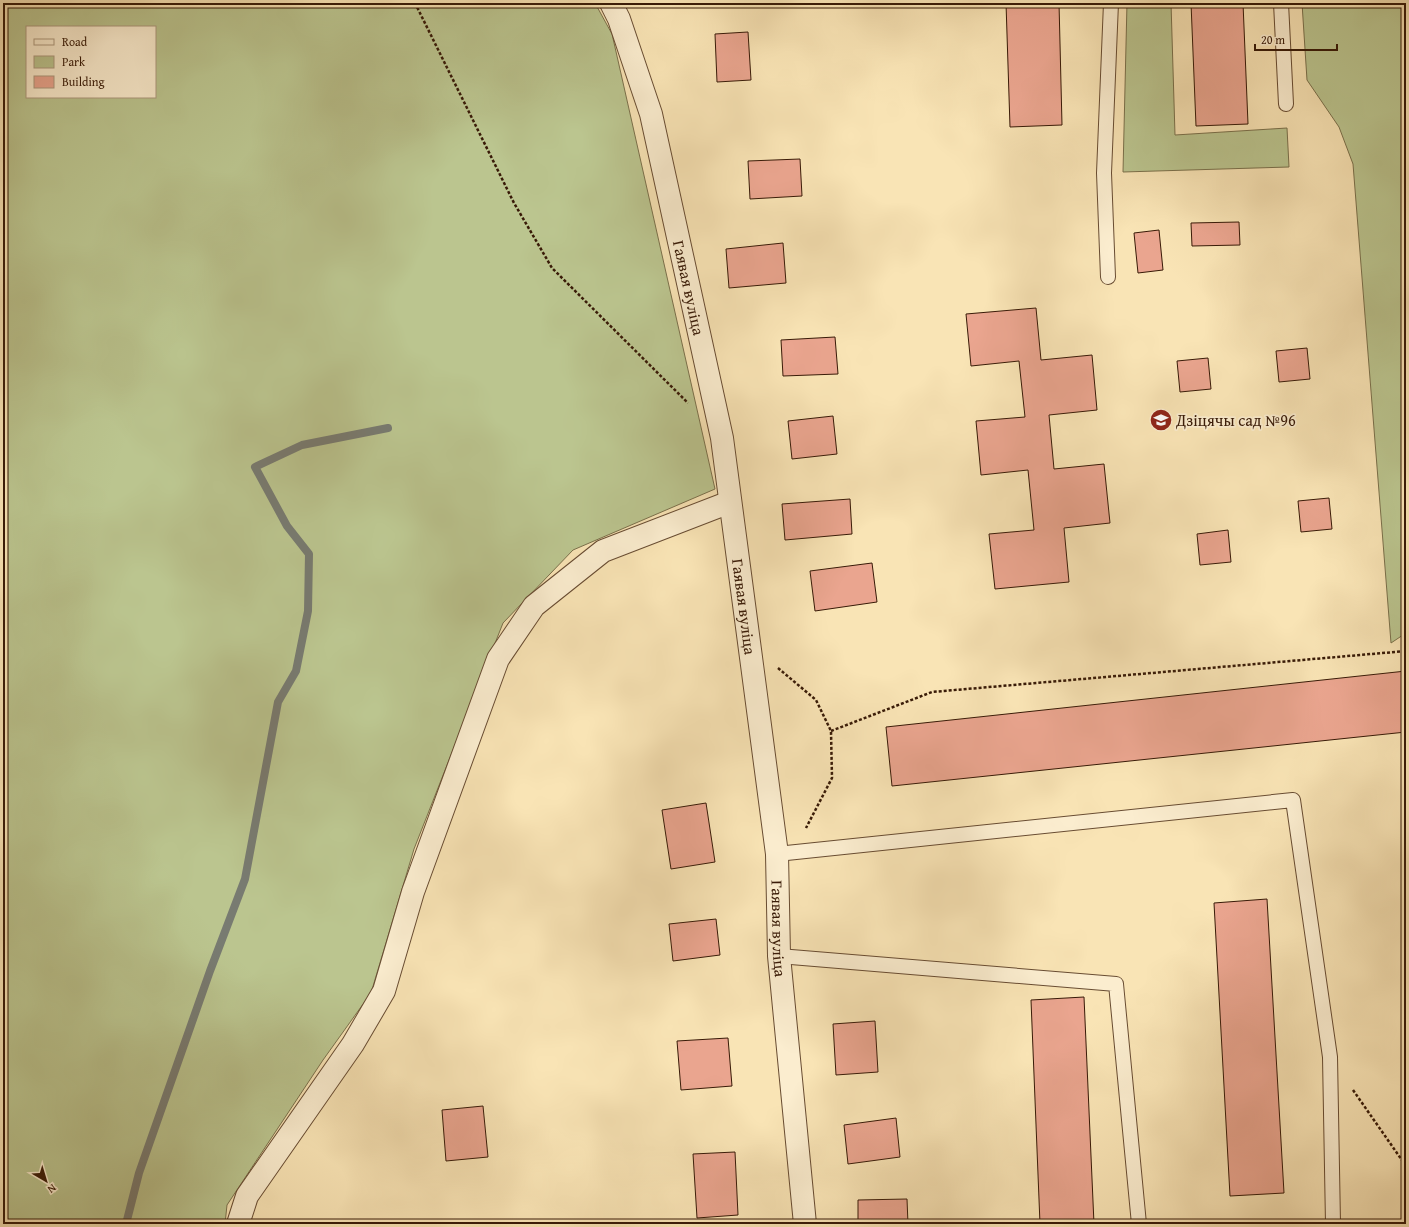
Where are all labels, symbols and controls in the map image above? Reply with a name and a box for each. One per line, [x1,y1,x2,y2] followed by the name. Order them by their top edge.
[26,26,156,98] legend
[1255,26,1337,52] scale bar
[1261,31,1285,48] text: 20 m
[62,33,88,50] text: Road
[62,53,86,70] text: Park
[62,73,105,90] text: Building
[667,238,711,338] street label: Гаявая вуліца
[1148,407,1174,433] school or university icon: Дзіцячы сад №96
[1175,408,1296,432] place label: Дзіцячы сад №96
[726,557,763,657] street label: Гаявая вуліца
[766,880,793,978] street label: Гаявая вуліца
[26,1161,66,1201] north arrow
[44,1180,60,1198] text: N

